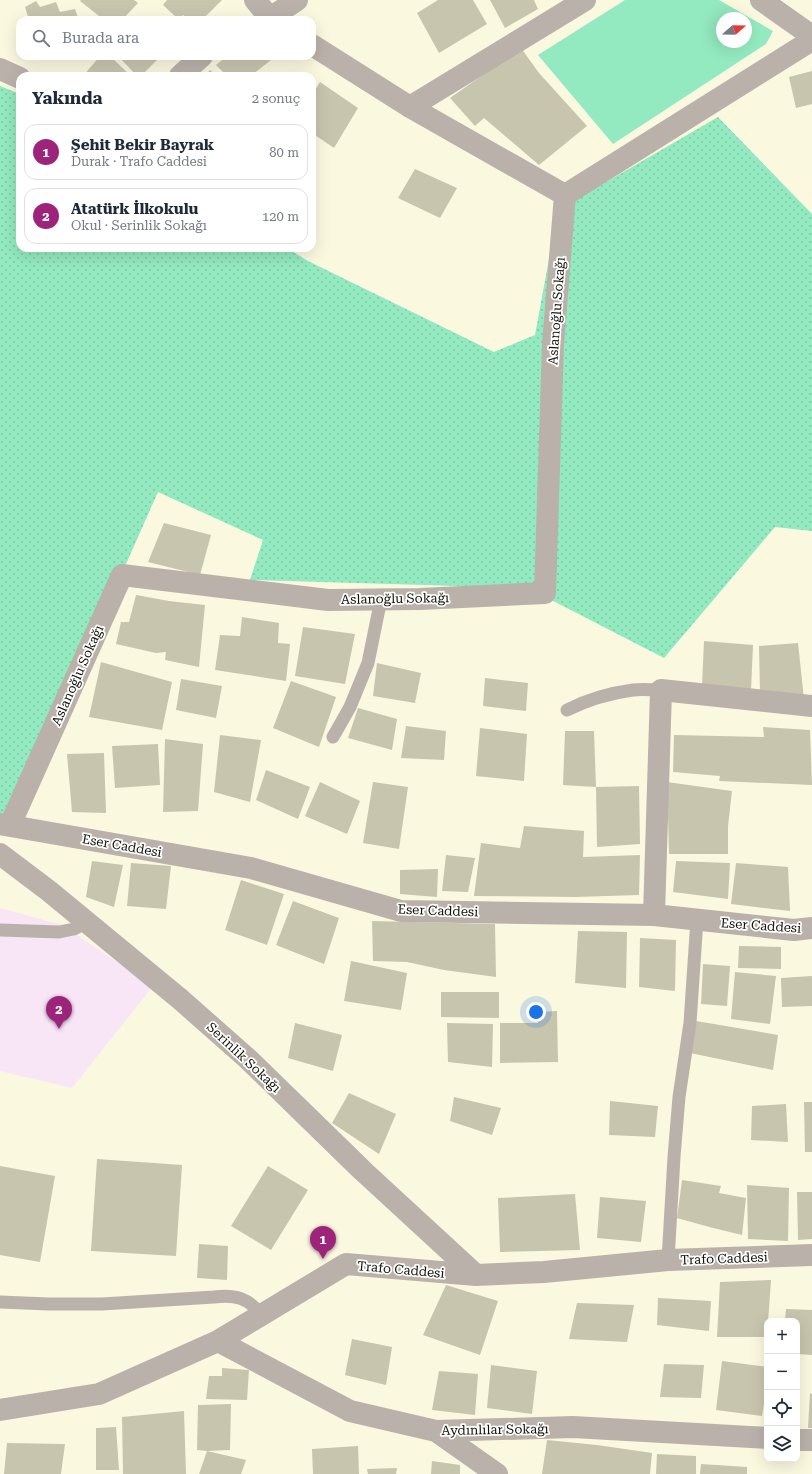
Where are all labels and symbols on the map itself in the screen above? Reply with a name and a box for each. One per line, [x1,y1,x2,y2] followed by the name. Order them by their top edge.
[716,12,752,48] north arrow
[545,257,568,366] street label: Aslanoğlu Sokağı
[341,590,449,607] street label: Aslanoğlu Sokağı
[49,623,106,728] street label: Aslanoğlu Sokağı
[81,831,163,860] street label: Eser Caddesi
[397,902,479,919] street label: Eser Caddesi
[720,915,802,936] street label: Eser Caddesi
[46,996,72,1029] pin: 2
[526,1002,546,1022] your location
[204,1019,284,1095] street label: Serinlik Sokağı
[310,1226,336,1259] pin: 1
[680,1249,768,1268] street label: Trafo Caddesi
[357,1258,445,1281] street label: Trafo Caddesi
[441,1421,549,1438] street label: Aydınlılar Sokağı

